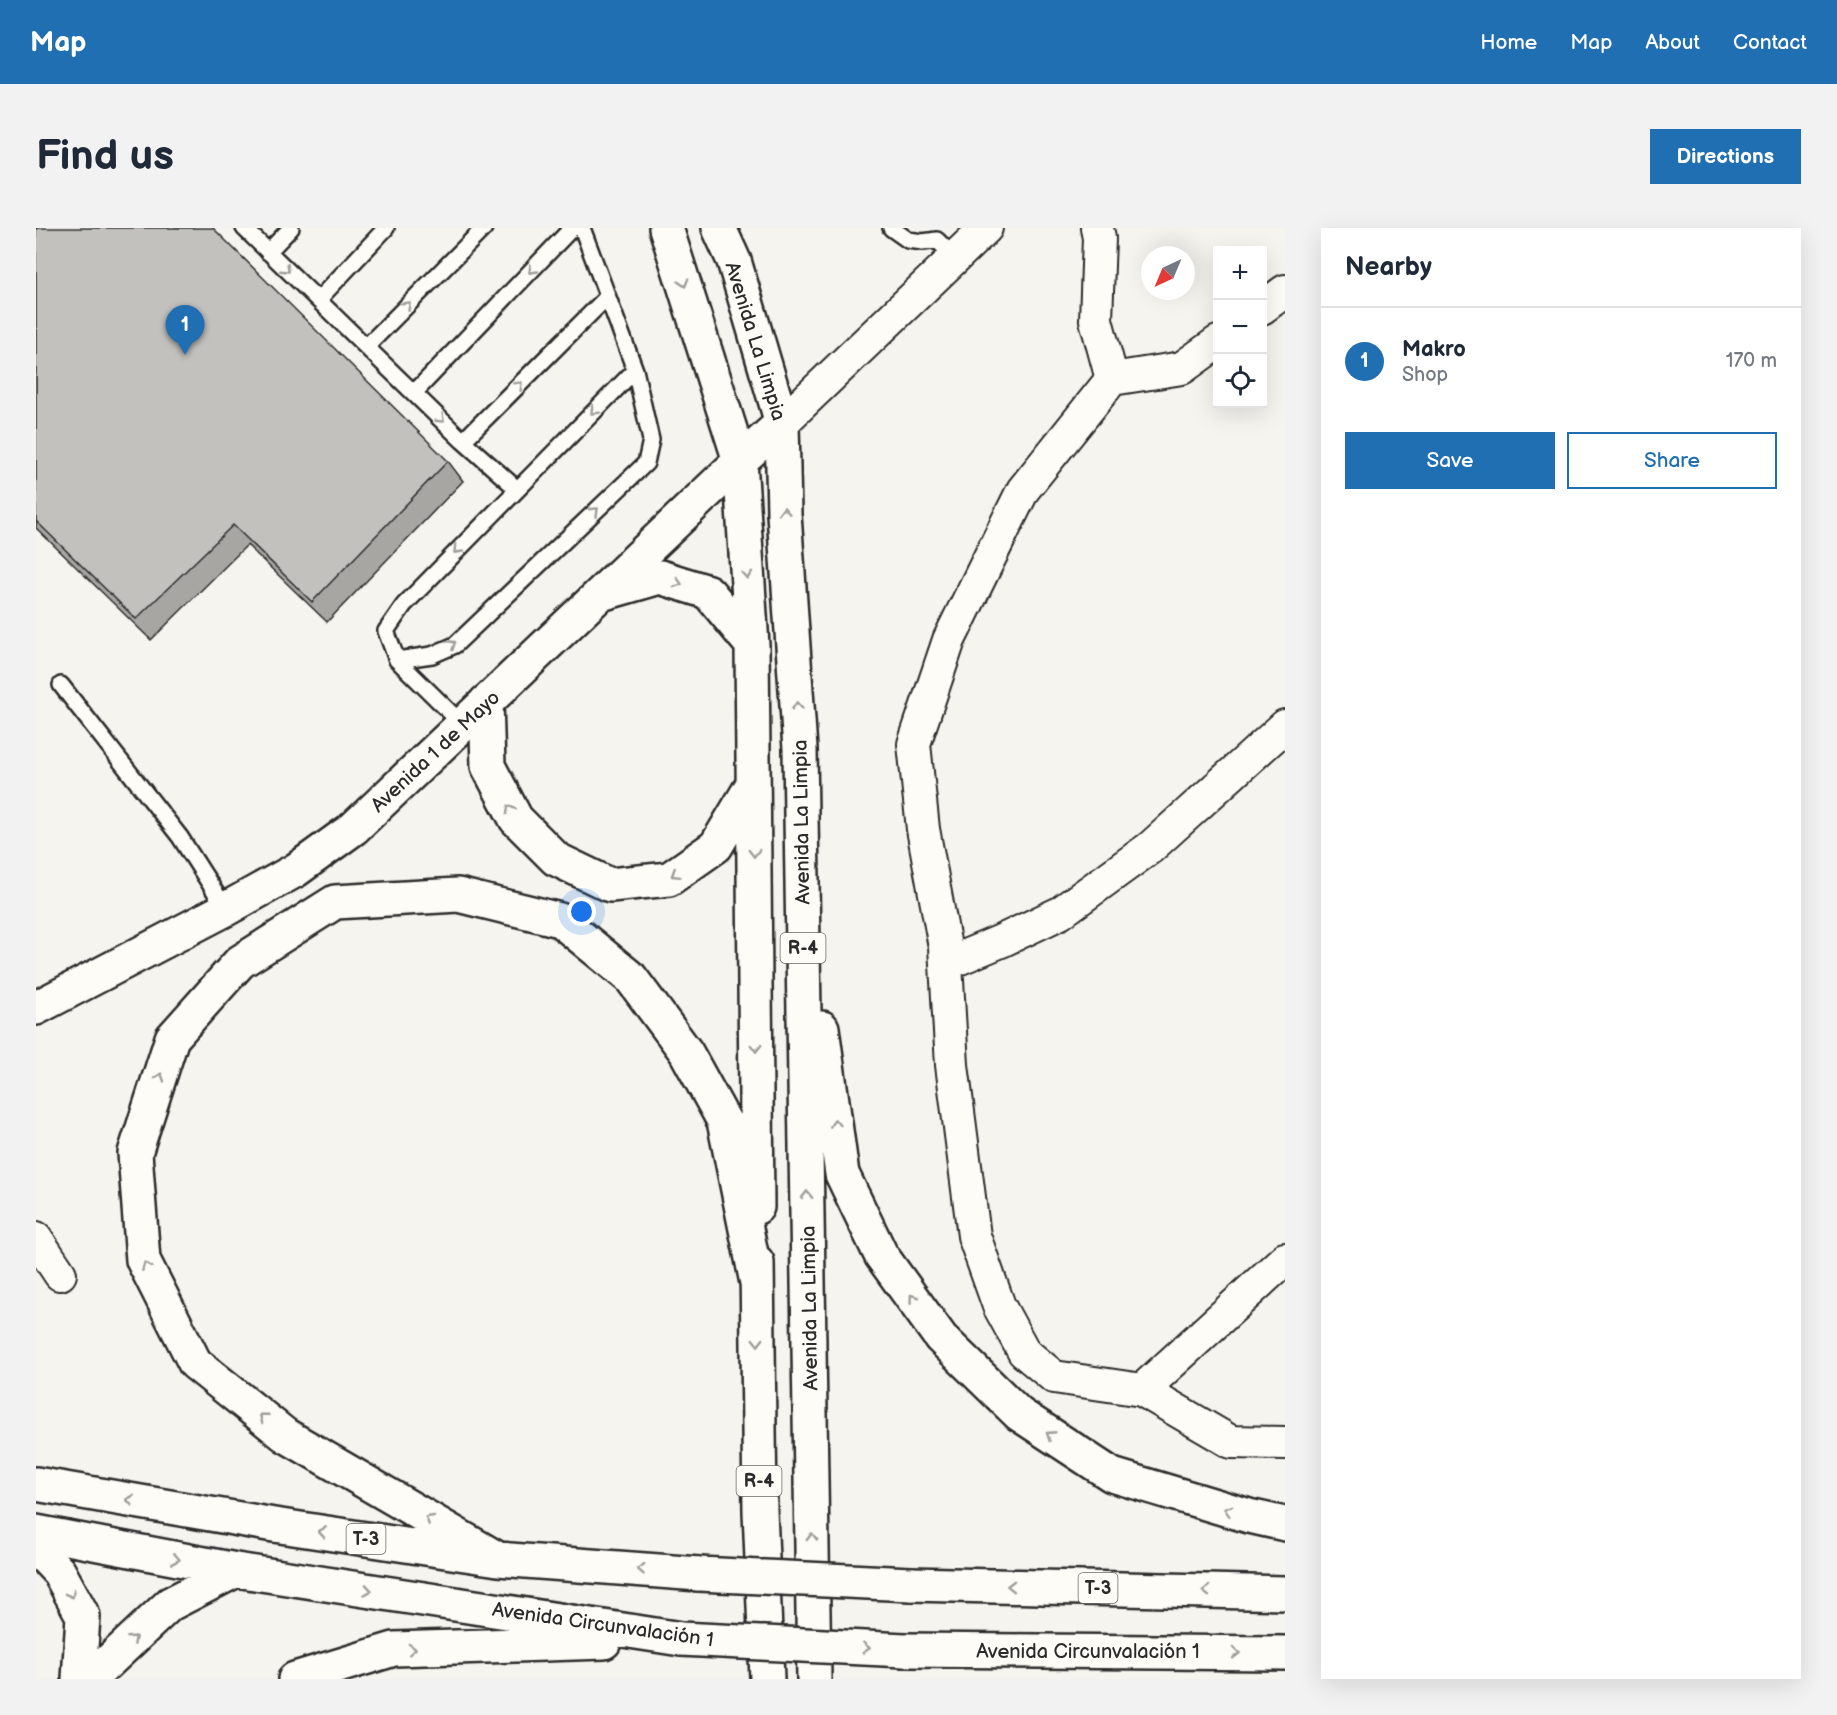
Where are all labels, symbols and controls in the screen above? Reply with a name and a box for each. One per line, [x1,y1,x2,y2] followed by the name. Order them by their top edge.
[30,26,86,59] text: Map
[1480,30,1537,55] text: Home
[1570,30,1612,55] text: Map
[1645,30,1700,55] text: About
[1733,30,1807,55] text: Contact
[1650,129,1801,184] button: Directions
[36,131,174,182] text: Find us
[1141,246,1195,300] north arrow
[1213,246,1267,408] map controls
[1213,246,1267,300] button: +
[1345,252,1432,283] text: Nearby
[719,259,791,424] street label: Avenida La Limpia
[278,261,289,272] one-way arrow
[528,264,539,274] one-way arrow
[677,277,689,288] one-way arrow
[1213,300,1267,354] button: −
[400,302,411,313] one-way arrow
[166,306,204,355] pin: 1
[1402,336,1466,363] text: Makro
[1360,349,1369,373] text: 1
[1726,349,1777,373] text: 170 m
[1213,354,1267,408] button: locate
[1402,363,1448,387] text: Shop
[511,381,522,392] one-way arrow
[590,405,601,415] one-way arrow
[433,412,444,423] one-way arrow
[1345,432,1555,489] button: Save
[1567,432,1777,489] button: Share
[778,507,791,516] one-way arrow
[587,508,598,519] one-way arrow
[454,543,465,554] one-way arrow
[741,570,754,579] one-way arrow
[672,576,683,588] one-way arrow
[446,641,457,652] one-way arrow
[366,686,505,818] street label: Avenida 1 de Mayo
[791,701,804,710] one-way arrow
[789,739,815,905] street label: Avenida La Limpia
[506,805,517,816] one-way arrow
[748,849,760,858] one-way arrow
[671,866,682,877] one-way arrow
[567,897,596,926] your location
[780,933,825,963] road number: R-4
[749,1044,762,1053] one-way arrow
[153,1072,165,1083] one-way arrow
[830,1118,842,1128] one-way arrow
[801,1190,813,1199] one-way arrow
[797,1225,823,1391] street label: Avenida La Limpia
[142,1262,154,1273] one-way arrow
[909,1294,920,1305] one-way arrow
[752,1337,764,1346] one-way arrow
[259,1414,270,1425] one-way arrow
[1046,1431,1057,1442] one-way arrow
[736,1466,782,1496] road number: R-4
[125,1494,135,1507] one-way arrow
[1223,1505,1234,1517] one-way arrow
[425,1514,435,1526] one-way arrow
[346,1524,386,1554] road number: T-3
[318,1527,327,1539] one-way arrow
[806,1532,818,1541] one-way arrow
[171,1552,181,1565] one-way arrow
[637,1563,646,1576] one-way arrow
[1078,1573,1118,1603] road number: T-3
[1006,1580,1015,1592] one-way arrow
[364,1584,373,1596] one-way arrow
[1201,1585,1210,1597] one-way arrow
[64,1588,75,1599] one-way arrow
[491,1598,715,1652] street label: Avenida Circunvalación 1
[126,1635,137,1646] one-way arrow
[976,1640,1200,1664] street label: Avenida Circunvalación 1
[408,1642,417,1655] one-way arrow
[861,1642,870,1655] one-way arrow
[1232,1646,1241,1659] one-way arrow

